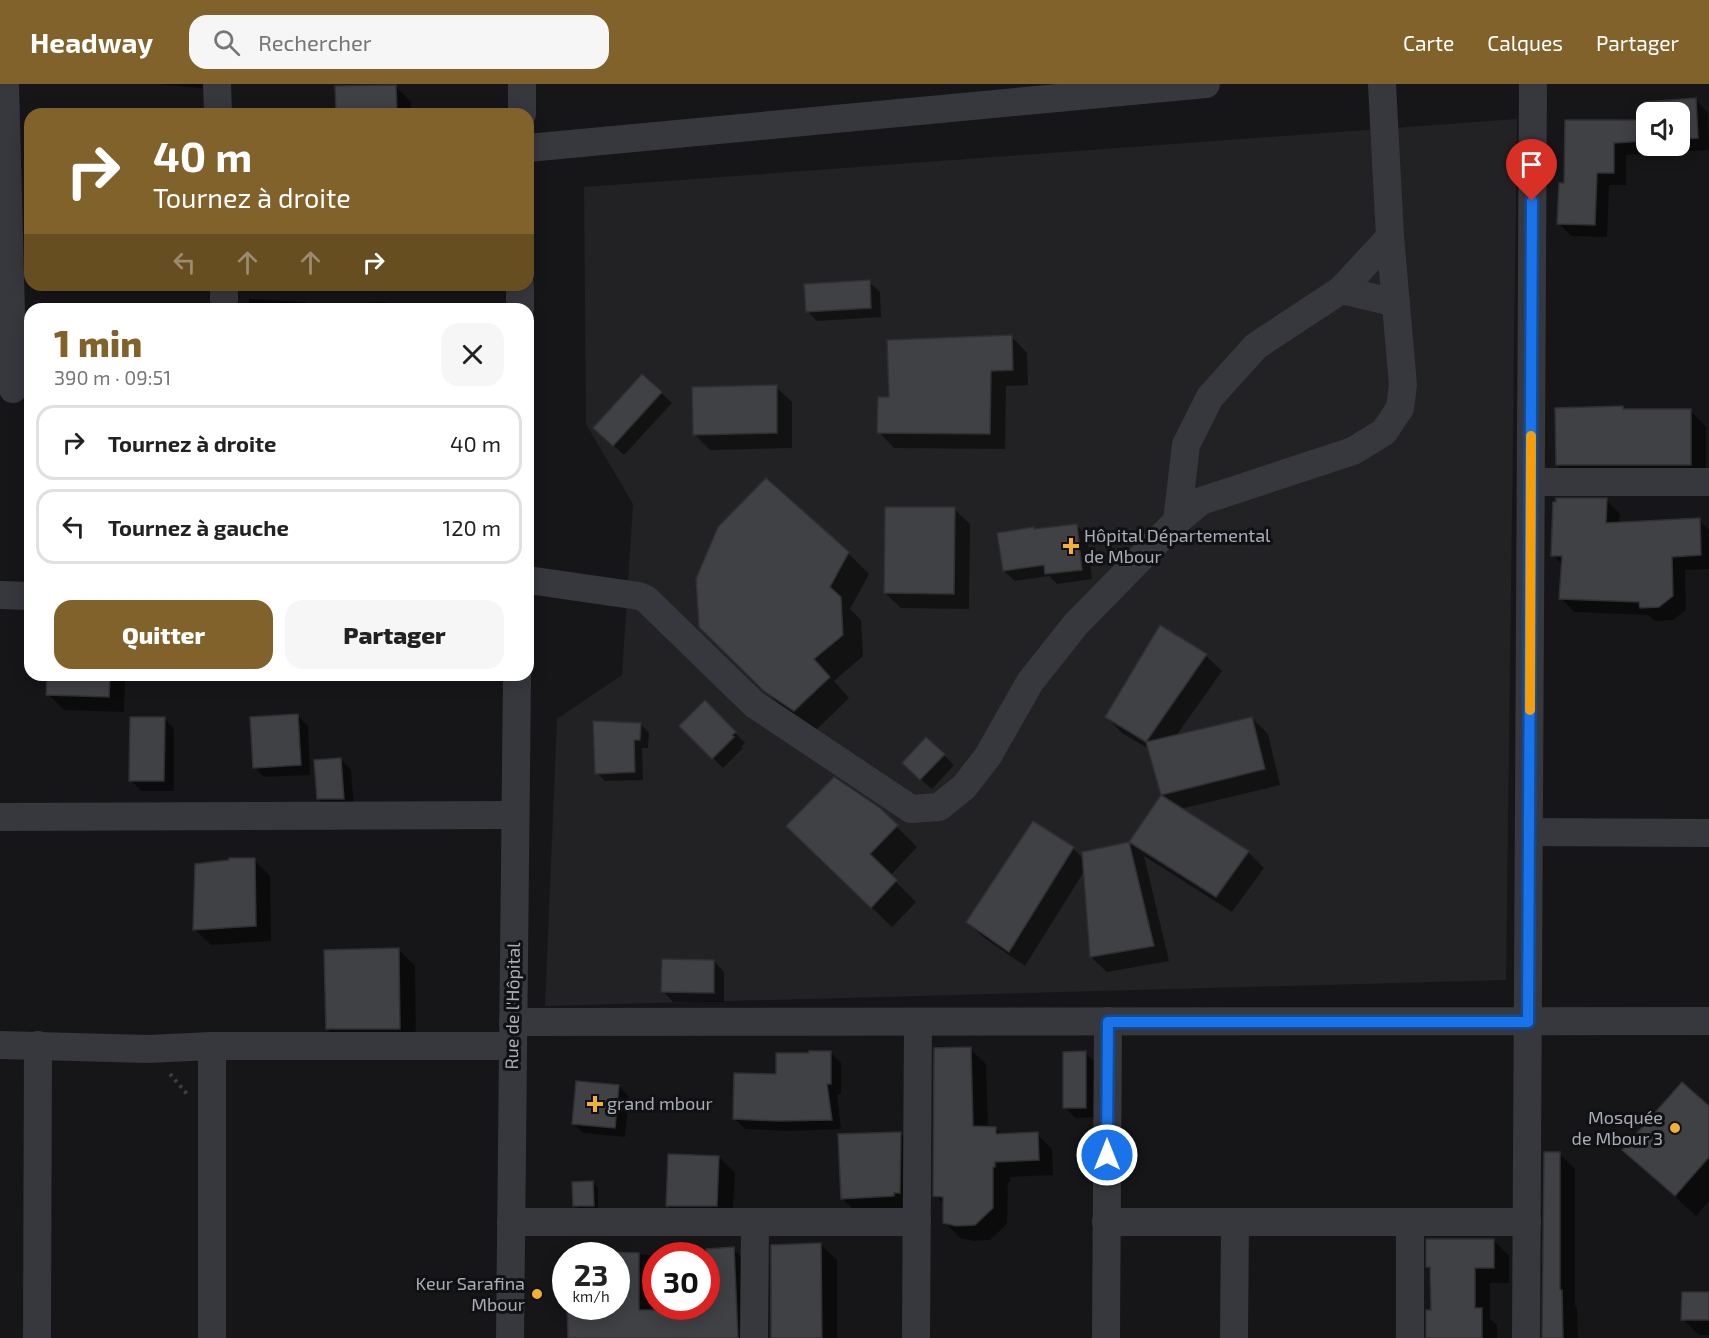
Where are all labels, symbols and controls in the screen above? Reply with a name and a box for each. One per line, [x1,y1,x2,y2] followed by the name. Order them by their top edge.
[189,15,609,69] search box
[30,25,153,59] text: Headway
[210,26,243,59] icon: search
[258,29,372,55] text: Rechercher
[1403,30,1454,55] text: Carte
[1487,30,1563,55] text: Calques
[1596,30,1679,55] text: Partager
[1636,102,1690,156] map controls
[1636,102,1690,156] button: sound
[153,130,252,180] text: 40 m
[54,132,132,210] icon: right
[1506,139,1557,201] pin
[1515,148,1548,181] icon: arrive
[153,181,351,213] text: Tournez à droite
[168,246,201,279] icon: left
[231,246,264,279] icon: ahead
[294,246,327,279] icon: ahead
[357,246,390,279] icon: right
[54,321,142,364] text: 1 min
[441,323,504,386] button: close
[54,365,171,389] text: 390 m · 09:51
[57,426,90,459] icon: right
[108,430,277,456] text: Tournez à droite
[450,430,501,456] text: 40 m
[57,510,90,543] icon: left
[108,514,289,540] text: Tournez à gauche
[442,514,501,540] text: 120 m
[1084,524,1271,567] place label: Hôpital Départemental de Mbour
[1062,537,1080,555] marker: Hôpital Départemental de Mbour
[54,600,273,669] button: Quitter
[285,600,504,669] button: Partager
[500,942,524,1070] street label: Rue de l'Hôpital
[607,1092,713,1114] place label: grand mbour
[588,1097,602,1111] marker: grand mbour
[1572,1106,1663,1149] place label: Mosquée de Mbour 3
[1668,1121,1682,1135] marker: Mosquée de Mbour 3
[1075,1123,1139,1187] position arrow
[642,1242,720,1320] speed limit sign: 30
[574,1256,608,1292] text: 23
[415,1272,525,1315] place label: Keur Sarafina Mbour
[530,1287,544,1301] marker: Keur Sarafina Mbour
[572,1287,610,1305] text: km/h

